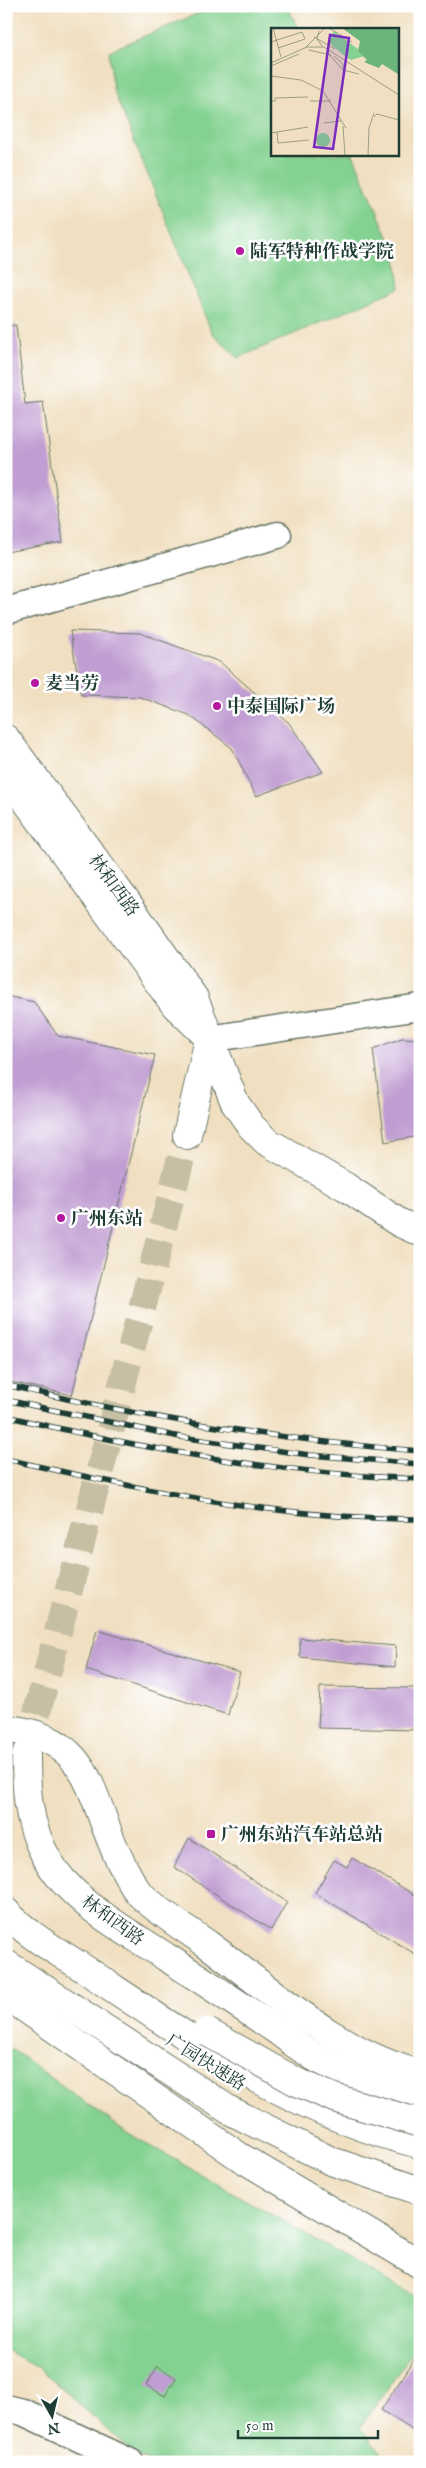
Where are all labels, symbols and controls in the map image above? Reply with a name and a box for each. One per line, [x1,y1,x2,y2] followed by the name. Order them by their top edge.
[271,28,398,155] inset map
[250,241,394,264] place label: 陆军特种作战学院
[234,245,246,257] marker: 陆军特种作战学院
[45,673,99,696] place label: 麦当劳
[29,677,41,689] marker: 麦当劳
[227,696,335,719] place label: 中泰国际广场
[211,700,223,712] marker: 中泰国际广场
[82,850,143,922] street label: 林和西路
[71,1208,143,1231] place label: 广州东站
[55,1212,67,1224] marker: 广州东站
[221,1824,383,1847] place label: 广州东站汽车站总站
[205,1828,217,1840] marker: 广州东站汽车站总站
[76,1891,148,1952] street label: 林和西路
[161,2030,249,2097] street label: 广园快速路
[28,2390,78,2440] north arrow
[238,2408,378,2440] scale bar
[246,2416,274,2435] text: 50 m
[46,2418,62,2438] text: N

